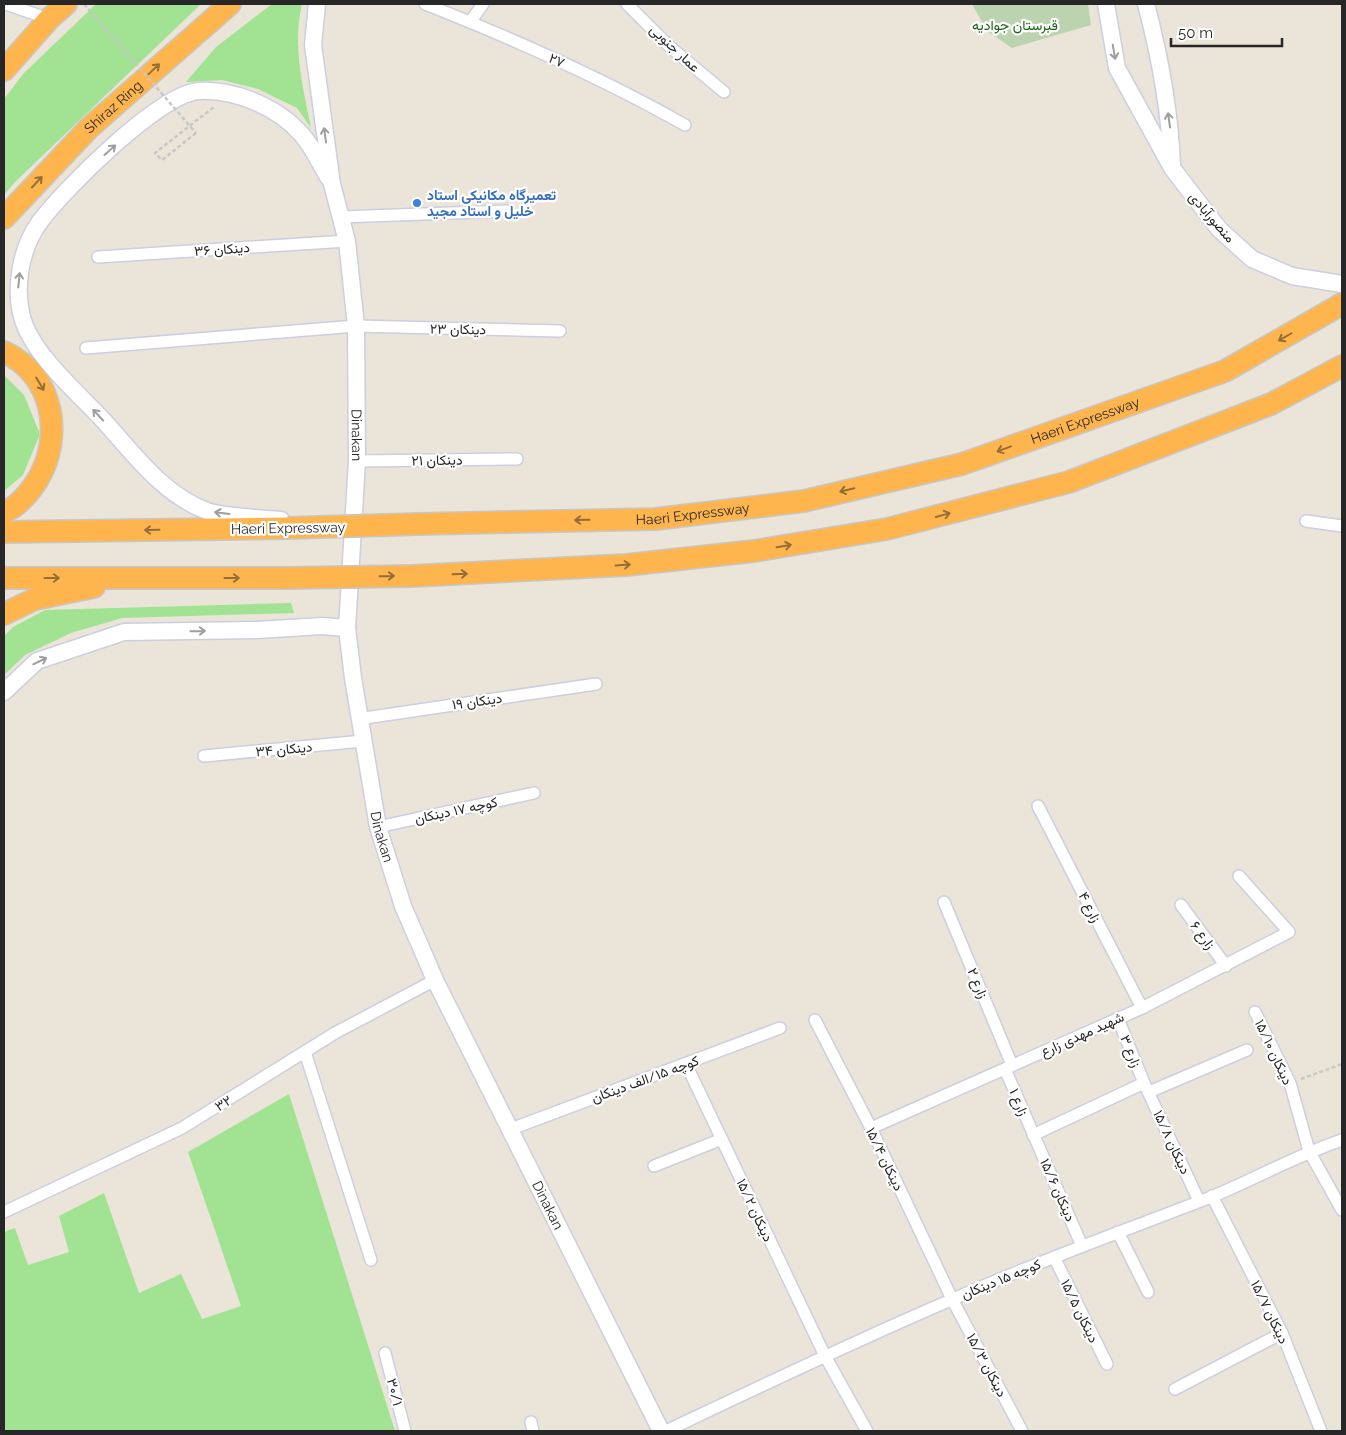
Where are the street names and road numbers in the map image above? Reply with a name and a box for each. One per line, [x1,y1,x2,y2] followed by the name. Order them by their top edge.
[646,21,703,76] street label: عمار جنوبی
[547,50,567,70] street label: ۲۷
[81,77,145,136] street label: Shiraz Ring
[1185,188,1238,246] street label: منصورآبادی
[194,239,251,260] street label: ۳۶ دینکان
[430,321,487,338] street label: ۲۳ دینکان
[1028,394,1142,447] street label: Haeri Expressway
[349,409,365,461] street label: Dinakan
[411,452,463,469] street label: ۲۱ دینکان
[636,500,751,527] street label: Haeri Expressway
[231,519,346,537] street label: Haeri Expressway
[451,690,504,713] street label: ۱۹ دینکان
[255,739,313,760] street label: ۳۴ دینکان
[413,793,499,829] street label: کوچه ۱۷ دینکان
[368,810,397,864] street label: Dinakan
[1073,889,1105,926] street label: ۴ زارع
[1185,918,1219,954] street label: ۶ زارع
[962,965,992,1002] street label: ۲ زارع
[1038,1008,1128,1062] street label: شهید مهدی زارع
[1251,1017,1296,1088] street label: ۱۵/۱۰ دینکان
[1115,1033,1145,1071] street label: ۳ زارع
[589,1052,702,1108] street label: کوچه ۱۵/الف دینکان
[1003,1086,1032,1119] street label: ۱ زارع
[212,1092,234,1114] street label: ۳۲
[1149,1108,1194,1177] street label: ۱۵/۸ دینکان
[862,1125,907,1194] street label: ۱۵/۴ دینکان
[1036,1156,1079,1225] street label: ۱۵/۶ دینکان
[733,1176,777,1245] street label: ۱۵/۲ دینکان
[529,1178,567,1232] street label: Dinakan
[959,1256,1044,1304] street label: کوچه ۱۵ دینکان
[1057,1277,1102,1346] street label: ۱۵/۵ دینکان
[1247,1278,1292,1347] street label: ۱۵/۷ دینکان
[963,1331,1011,1400] street label: ۱۵/۳ دینکان
[384,1377,406,1407] street label: ۳۰/۱

